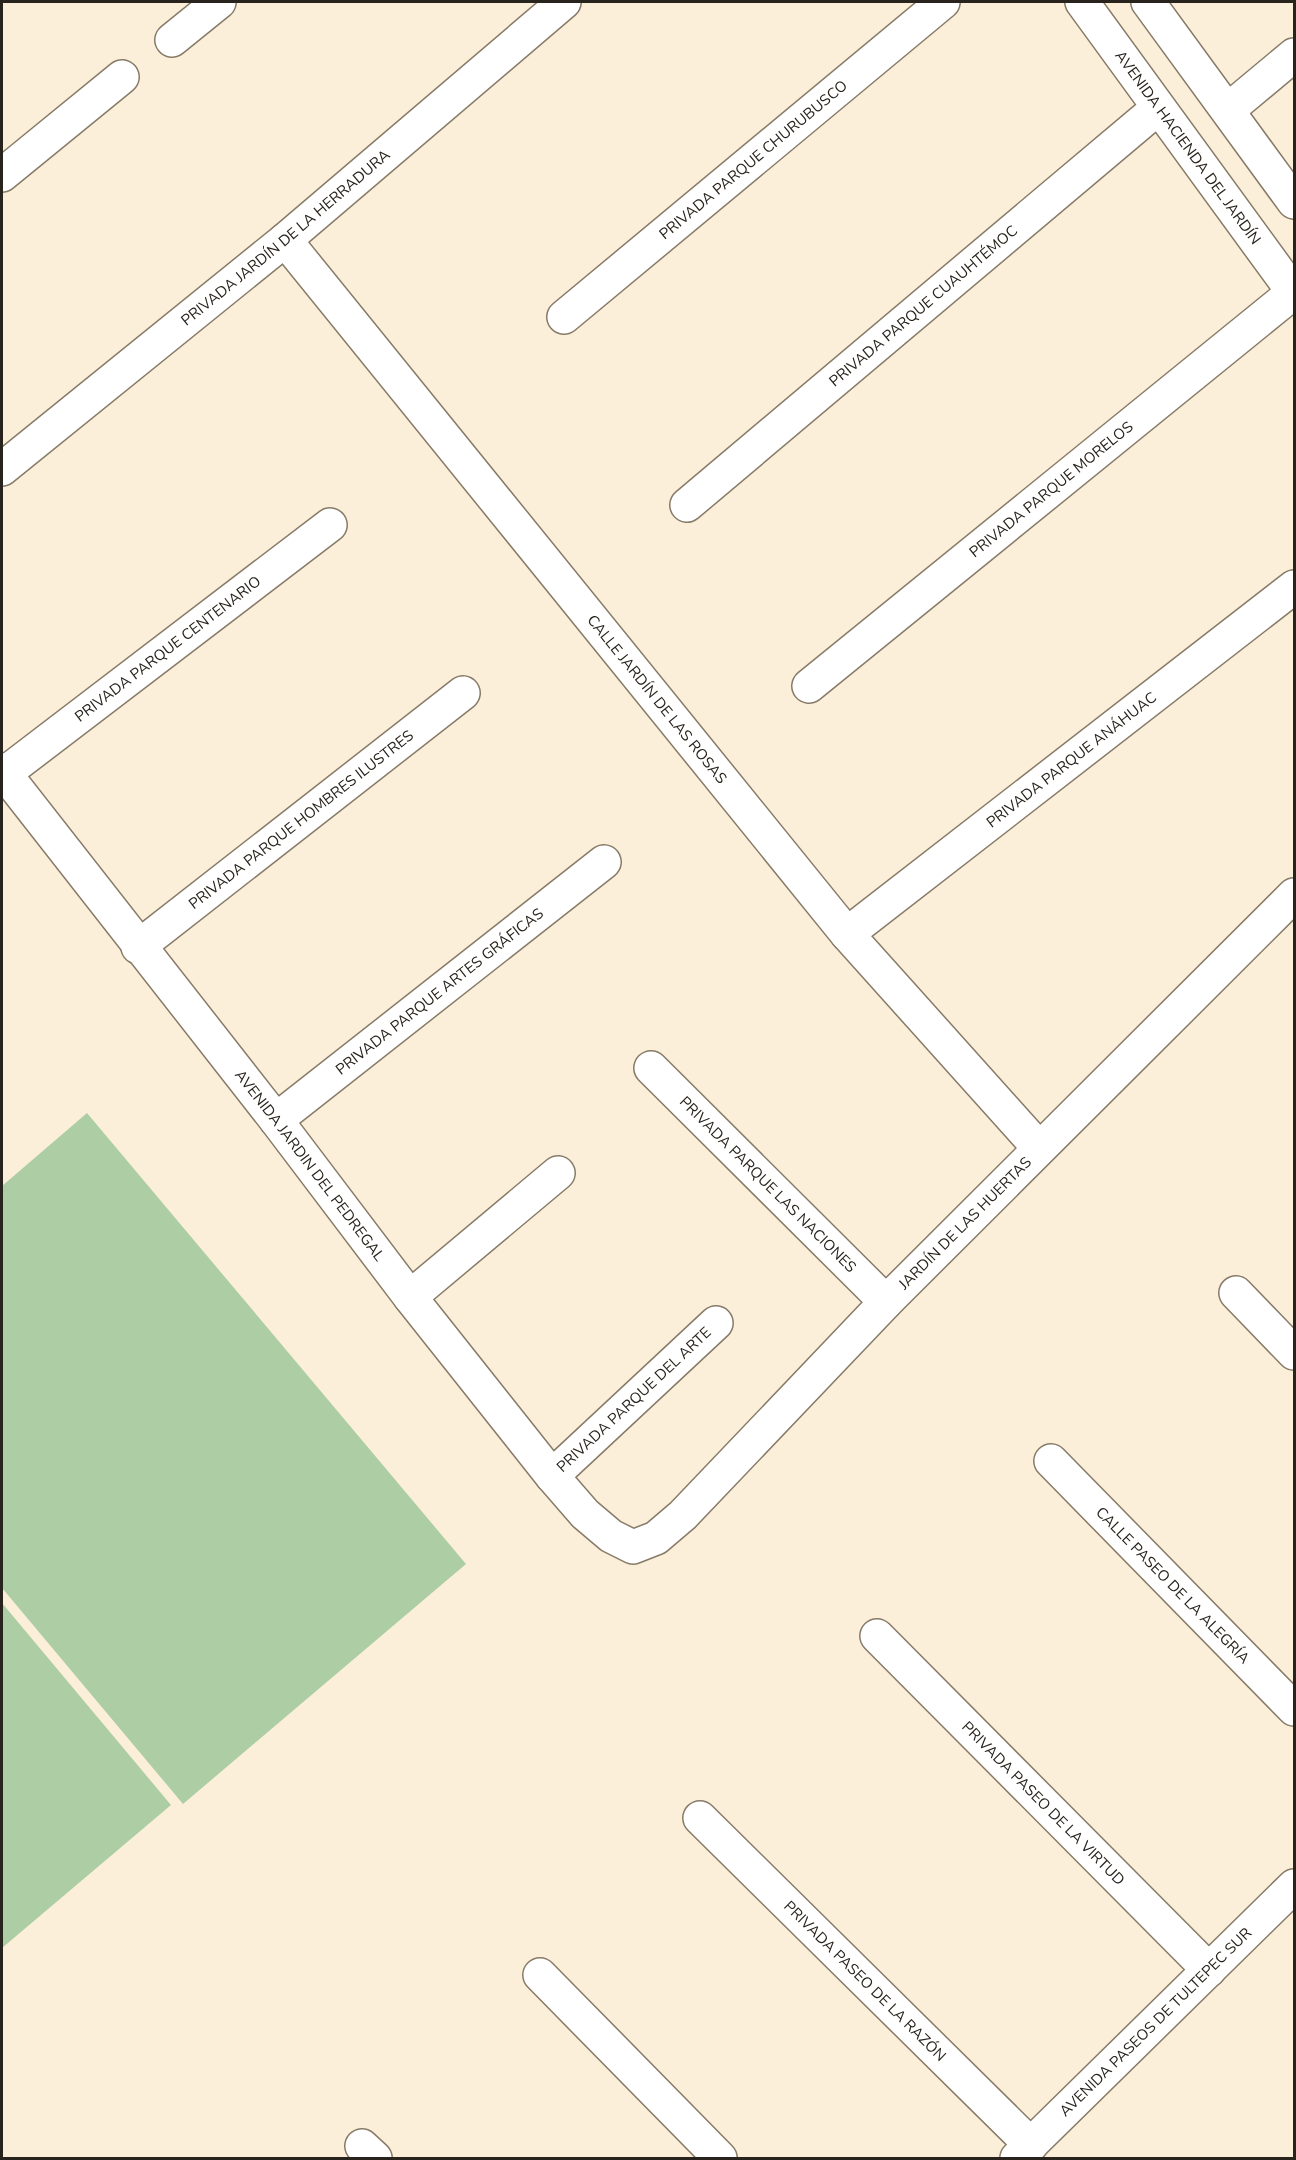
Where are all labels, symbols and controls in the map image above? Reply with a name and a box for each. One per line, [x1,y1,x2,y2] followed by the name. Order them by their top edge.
[1111,46,1265,249] street label: AVENIDA HACIENDA DEL JARDÍN
[655,76,851,244] street label: PRIVADA PARQUE CHURUBUSCO
[177,145,394,330] street label: PRIVADA JARDÍN DE LA HERRADURA
[825,221,1022,391] street label: PRIVADA PARQUE CUAUHTÉMOC
[965,417,1137,562] street label: PRIVADA PARQUE MORELOS
[71,571,265,726] street label: PRIVADA PARQUE CENTENARIO
[583,611,731,788] street label: CALLE JARDÍN DE LAS ROSAS
[982,688,1160,832] street label: PRIVADA PARQUE ANÁHUAC
[185,725,418,914] street label: PRIVADA PARQUE HOMBRES ILUSTRES
[331,903,547,1079] street label: PRIVADA PARQUE ARTES GRÁFICAS
[230,1066,389,1265] street label: AVENIDA JARDIN DEL PEDREGAL
[675,1092,861,1277] street label: PRIVADA PARQUE LAS NACIONES
[893,1152,1036,1295] street label: JARDÍN DE LAS HUERTAS
[552,1323,715,1477] street label: PRIVADA PARQUE DEL ARTE
[1091,1502,1254,1668] street label: CALLE PASEO DE LA ALEGRÍA
[957,1717,1129,1890] street label: PRIVADA PASEO DE LA VIRTUD
[780,1896,951,2066] street label: PRIVADA PASEO DE LA RAZÓN
[1055,1923,1256,2121] street label: AVENIDA PASEOS DE TULTEPEC SUR

